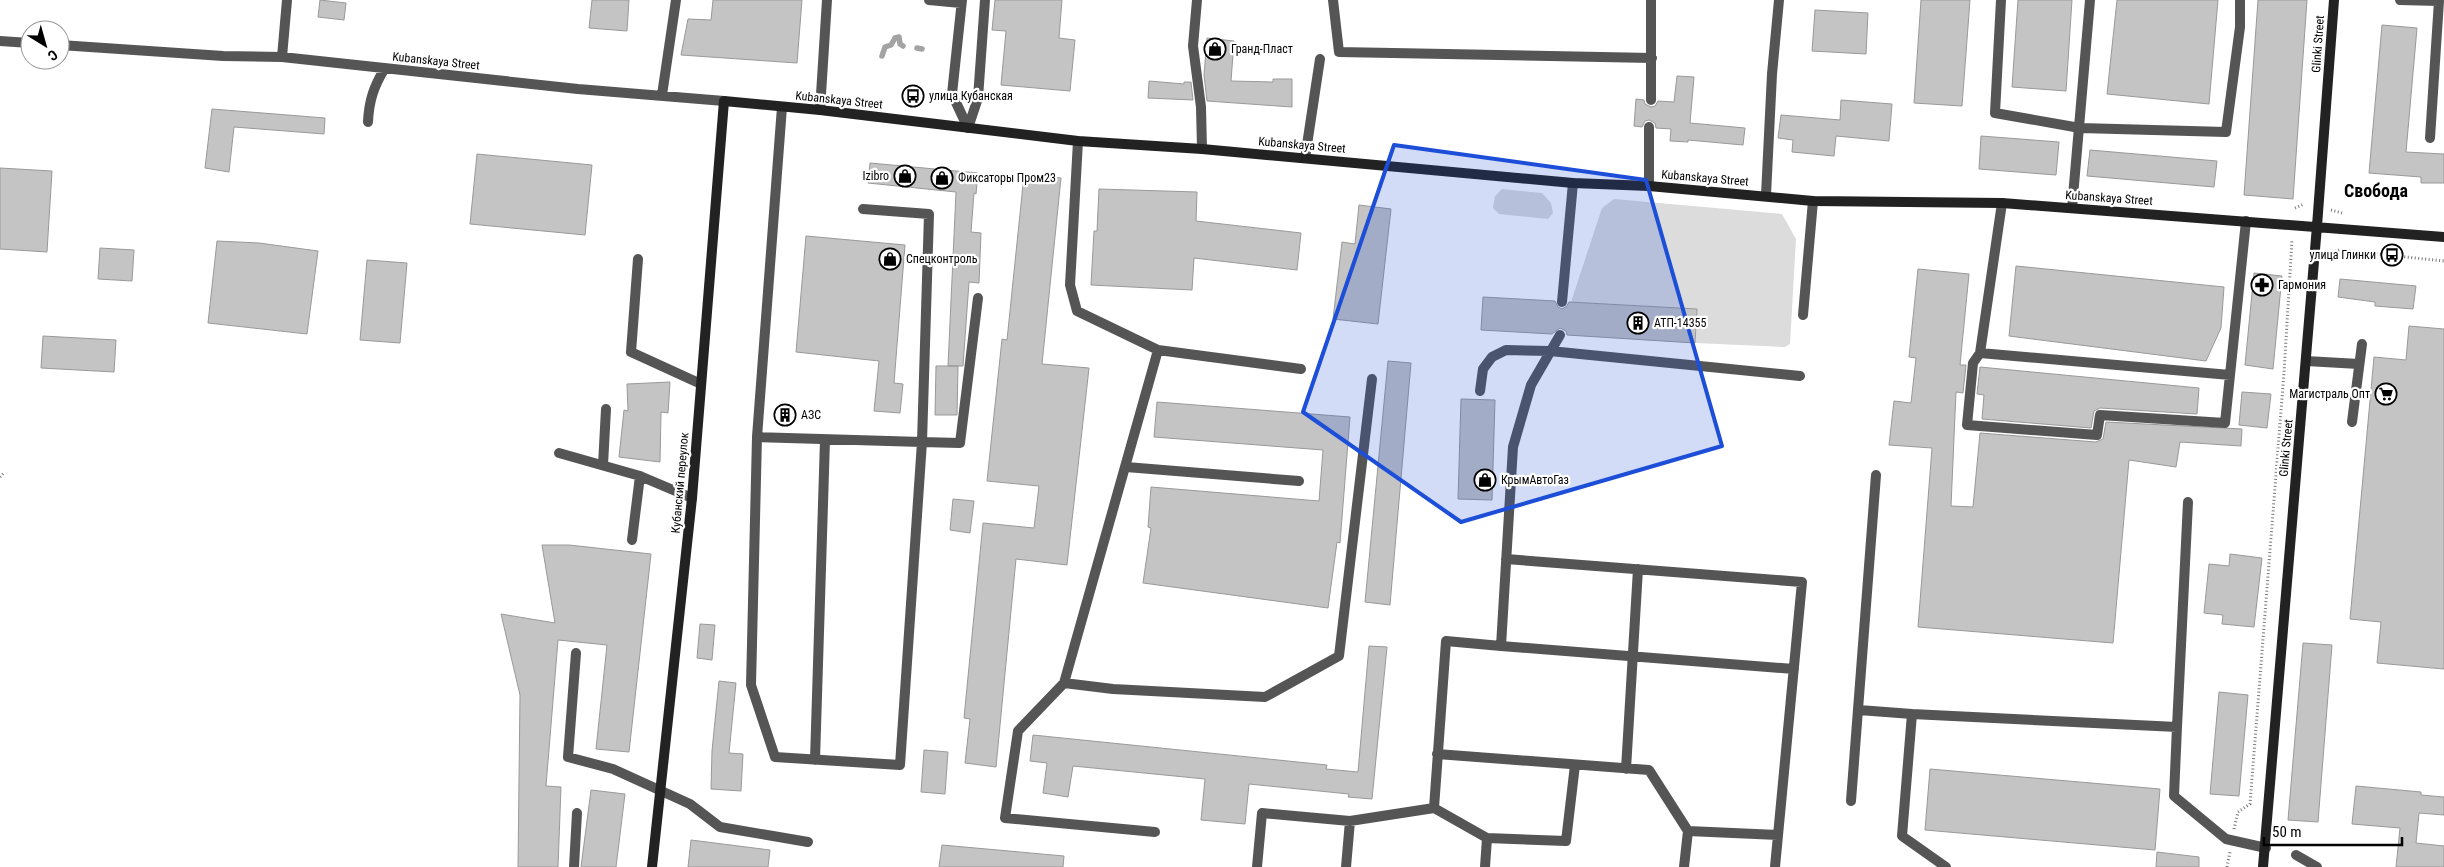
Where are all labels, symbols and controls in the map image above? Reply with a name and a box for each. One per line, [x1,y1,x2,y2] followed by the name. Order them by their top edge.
[2309,14,2327,73] street label: Glinki Street
[20,20,70,70] north arrow
[1203,37,1227,61] shop icon: Гранд-Пласт
[1231,42,1293,56] place label: Гранд-Пласт
[45,47,61,64] text: С
[392,49,481,73] street label: Kubanskaya Street
[901,84,925,108] bus stop icon: улица Кубанская
[795,88,884,112] street label: Kubanskaya Street
[929,89,1013,103] place label: улица Кубанская
[1258,134,1347,156] street label: Kubanskaya Street
[893,164,917,188] shop icon: Izibro
[930,166,954,190] shop icon: Фиксаторы Пром23
[1661,167,1750,189] street label: Kubanskaya Street
[862,169,889,183] place label: Izibro
[958,171,1056,185] place label: Фиксаторы Пром23
[2344,180,2408,201] district label: Свобода
[2065,188,2154,208] street label: Kubanskaya Street
[2380,243,2404,267] bus stop icon: улица Глинки
[878,247,902,271] shop icon: Спецконтроль
[2310,248,2376,262] place label: улица Глинки
[906,252,978,266] place label: Спецконтроль
[2250,273,2274,297] pharmacy icon: Гармония
[2278,278,2326,292] place label: Гармония
[1626,311,1650,335] building icon: АТП-14355
[1654,316,1707,330] place label: АТП-14355
[2374,382,2398,406] supermarket icon: Магистраль Опт
[2289,387,2370,401] place label: Магистраль Опт
[773,403,797,427] building icon: АЗС
[801,408,821,422] place label: АЗС
[2277,418,2296,477] street label: Glinki Street
[669,432,691,534] street label: Кубанский переулок
[1473,468,1497,492] shop icon: КрымАвтоГаз
[1501,473,1569,487] place label: КрымАвтоГаз
[2264,814,2402,846] scale bar
[2272,823,2302,841] text: 50 m

